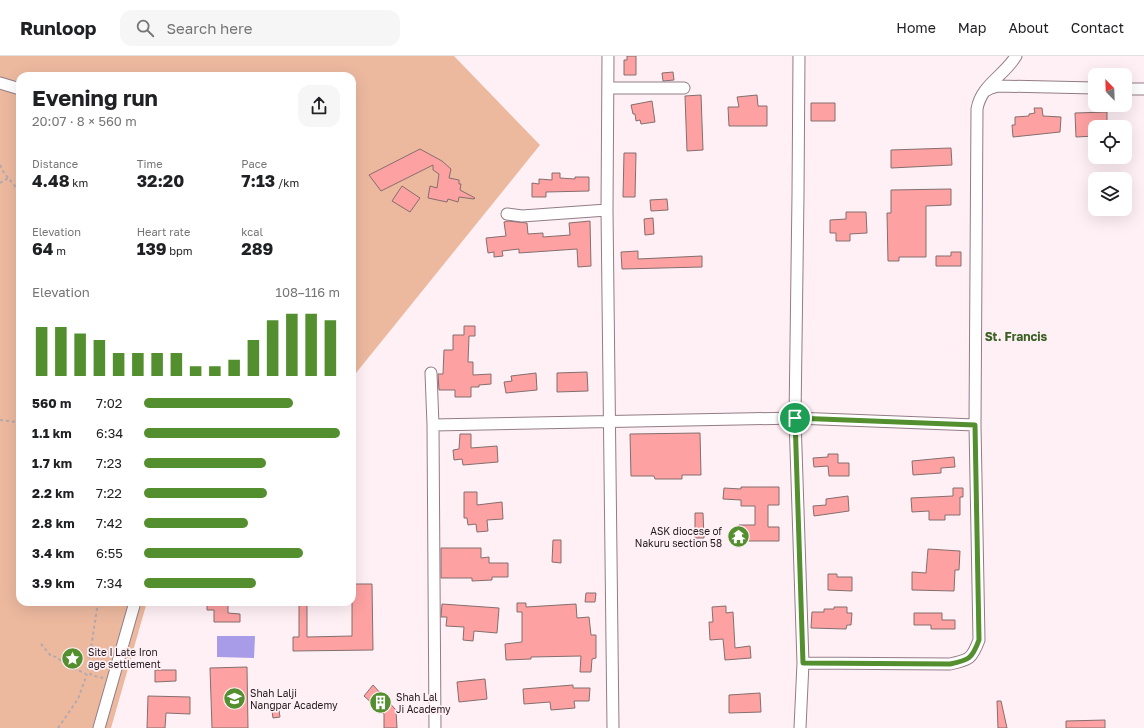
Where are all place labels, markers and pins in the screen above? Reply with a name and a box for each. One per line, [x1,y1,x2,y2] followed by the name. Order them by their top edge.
[778,401,812,435] pin
[725,524,751,550] temple icon: ASK diocese of Nakuru section 58
[635,525,722,549] place label: ASK diocese of Nakuru section 58
[60,645,86,671] place icon: Site I Late Iron age settlement
[88,646,161,670] place label: Site I Late Iron age settlement
[222,686,248,712] school or university icon: Shah Lalji Nangpar Academy
[250,687,338,711] place label: Shah Lalji Nangpar Academy
[367,690,393,716] building icon: Shah Lal Ji Academy
[396,691,451,715] place label: Shah Lal Ji Academy

